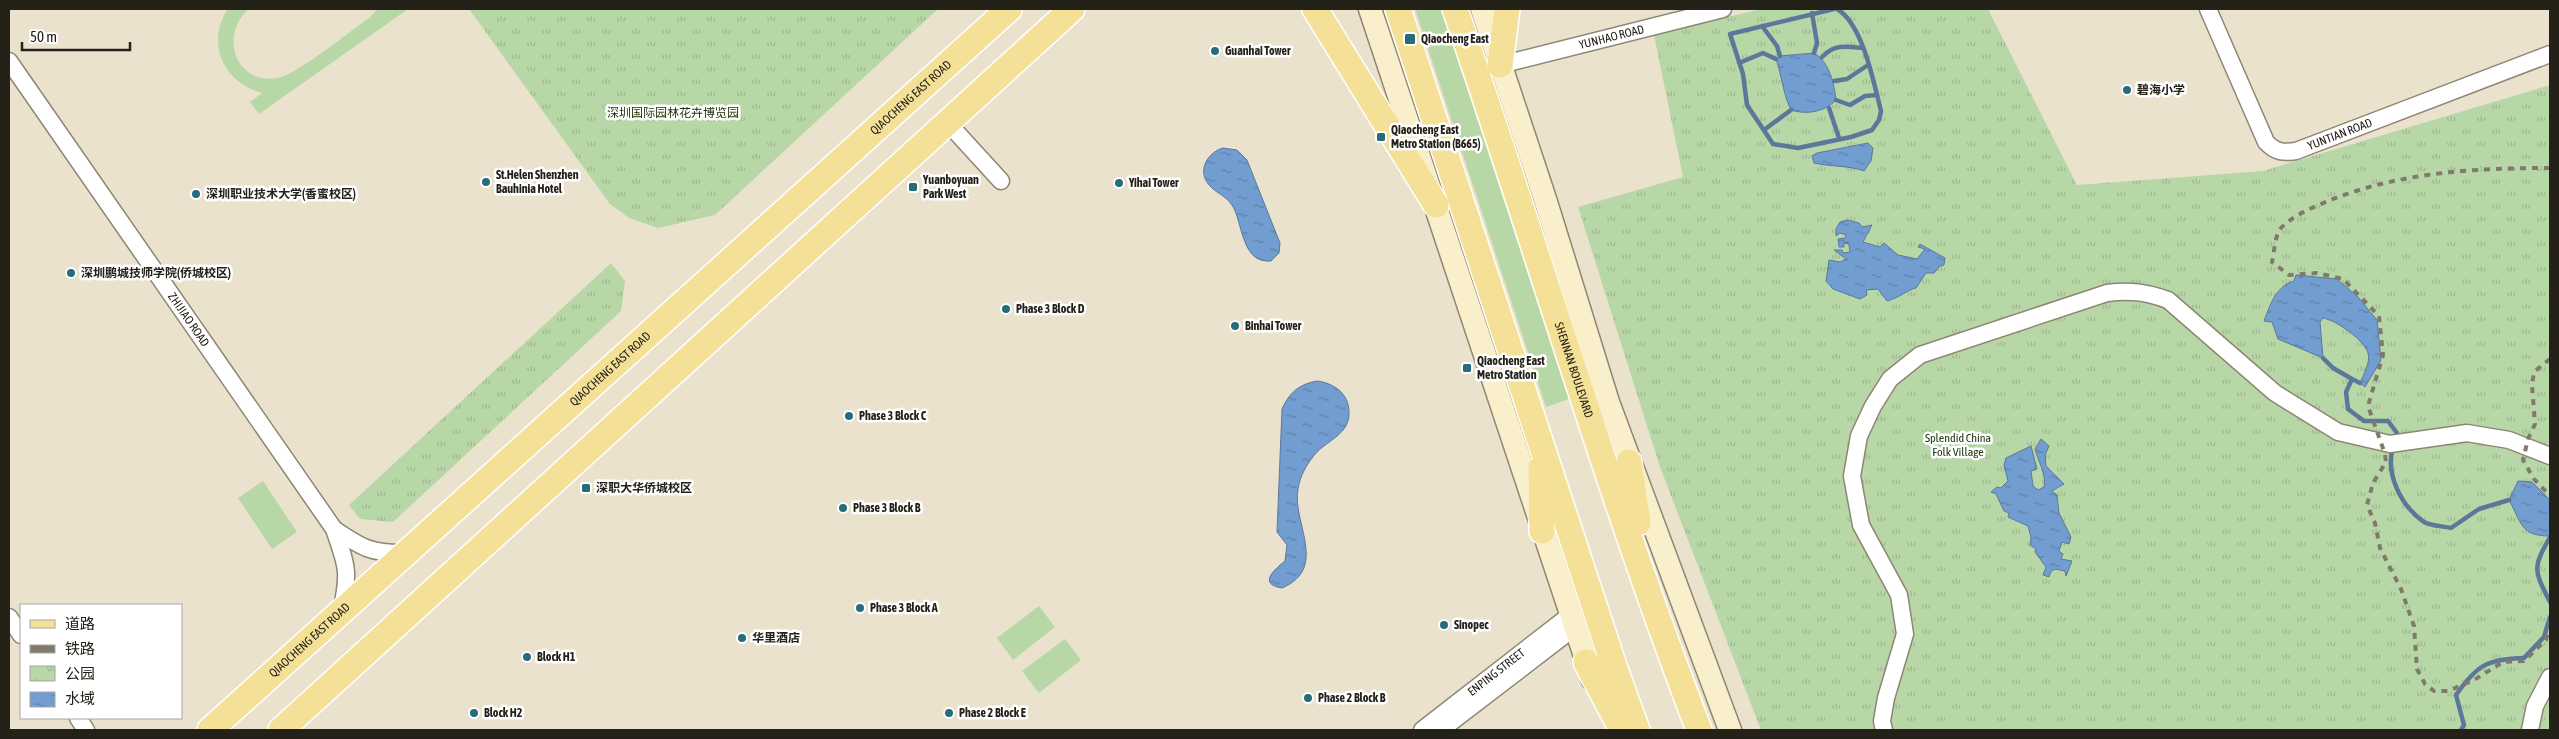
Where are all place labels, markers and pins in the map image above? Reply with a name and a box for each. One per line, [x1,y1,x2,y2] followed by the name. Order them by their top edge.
[1403,32,1417,46] marker: Qiaocheng East
[1421,32,1489,46] place label: Qiaocheng East
[1225,44,1291,58] place label: Guanhai Tower
[1209,45,1221,57] marker: Guanhai Tower
[2137,83,2185,97] place label: 碧海小学
[2121,84,2133,96] marker: 碧海小学
[1391,123,1481,151] place label: Qiaocheng East Metro Station (B665)
[1375,131,1387,143] marker: Qiaocheng East Metro Station (B665)
[496,168,579,196] place label: St.Helen Shenzhen Bauhinia Hotel
[922,173,979,201] place label: Yuanboyuan Park West
[480,176,492,188] marker: St.Helen Shenzhen Bauhinia Hotel
[1128,176,1179,190] place label: Yihai Tower
[1113,177,1125,189] marker: Yihai Tower
[907,181,919,193] marker: Yuanboyuan Park West
[206,187,356,201] place label: 深圳职业技术大学(香蜜校区)
[190,188,202,200] marker: 深圳职业技术大学(香蜜校区)
[81,266,231,280] place label: 深圳鹏城技师学院(侨城校区)
[65,267,77,279] marker: 深圳鹏城技师学院(侨城校区)
[1016,302,1085,316] place label: Phase 3 Block D
[1000,303,1012,315] marker: Phase 3 Block D
[1245,319,1302,333] place label: Binhai Tower
[1229,320,1241,332] marker: Binhai Tower
[1477,354,1545,382] place label: Qiaocheng East Metro Station
[1461,362,1473,374] marker: Qiaocheng East Metro Station
[859,409,927,423] place label: Phase 3 Block C
[843,410,855,422] marker: Phase 3 Block C
[596,481,692,495] place label: 深职大华侨城校区
[580,482,592,494] marker: 深职大华侨城校区
[853,501,921,515] place label: Phase 3 Block B
[837,502,849,514] marker: Phase 3 Block B
[870,601,938,615] place label: Phase 3 Block A
[854,602,866,614] marker: Phase 3 Block A
[1454,618,1489,632] place label: Sinopec
[1438,619,1450,631] marker: Sinopec
[752,631,800,645] place label: 华里酒店
[736,632,748,644] marker: 华里酒店
[537,650,576,664] place label: Block H1
[521,651,533,663] marker: Block H1
[1318,691,1386,705] place label: Phase 2 Block B
[1302,692,1314,704] marker: Phase 2 Block B
[484,706,523,720] place label: Block H2
[959,706,1026,720] place label: Phase 2 Block E
[468,707,480,719] marker: Block H2
[943,707,955,719] marker: Phase 2 Block E

